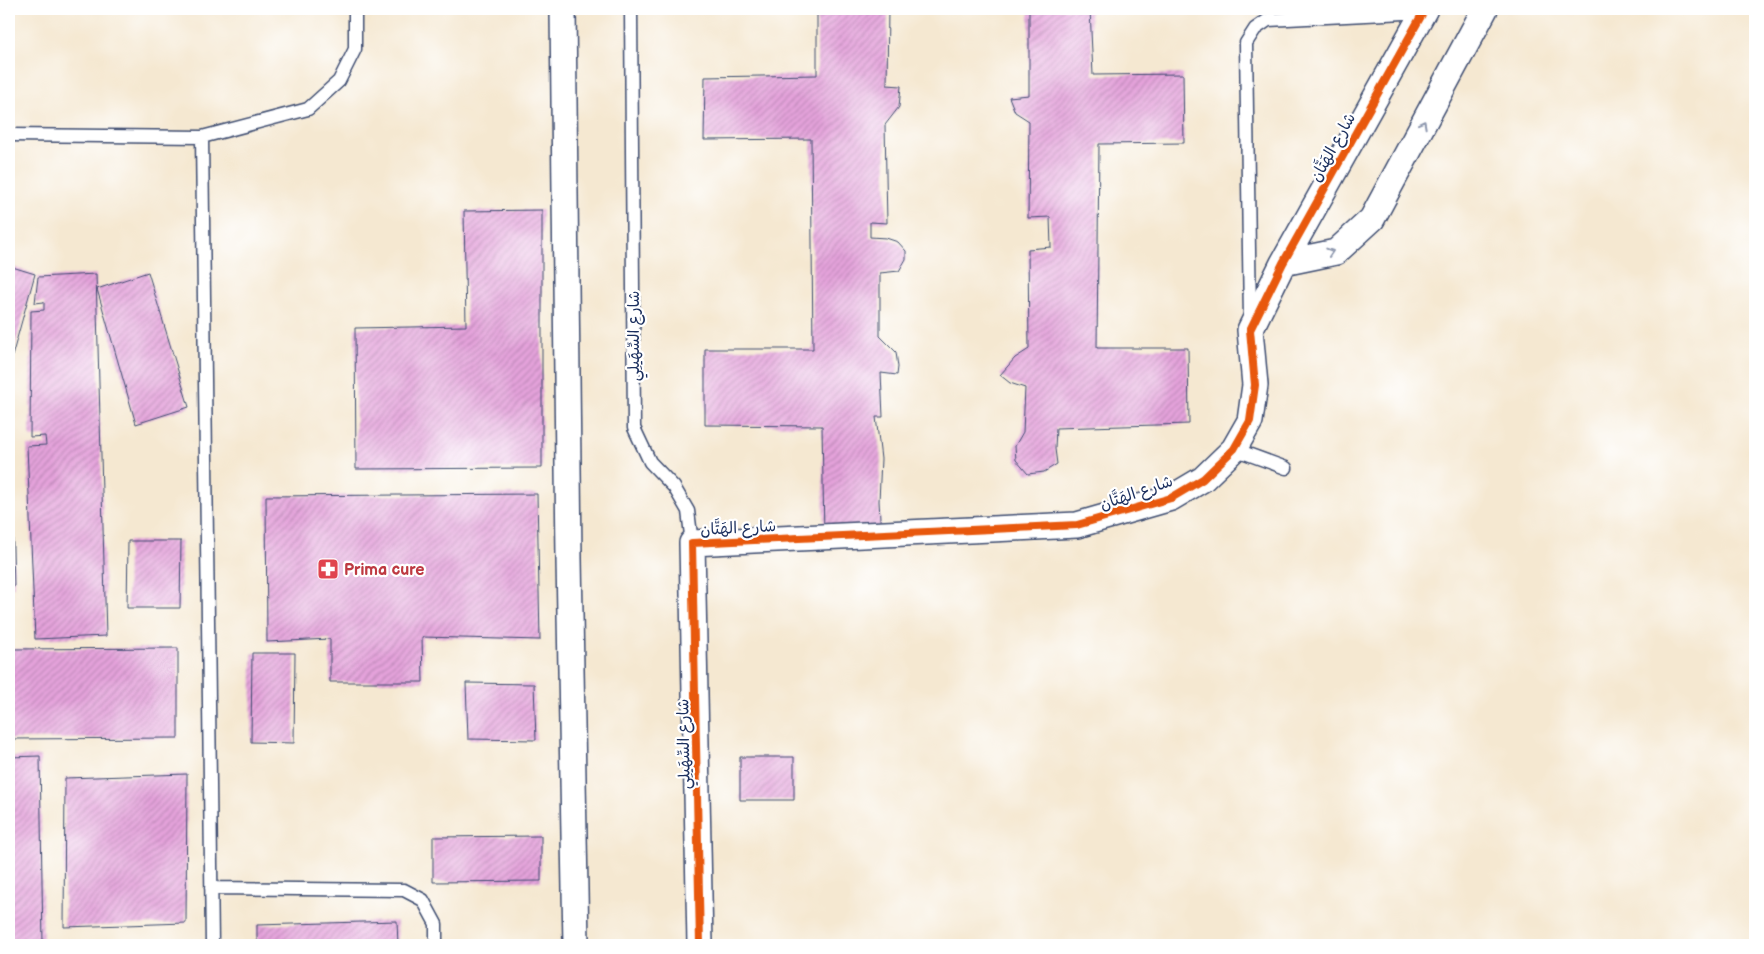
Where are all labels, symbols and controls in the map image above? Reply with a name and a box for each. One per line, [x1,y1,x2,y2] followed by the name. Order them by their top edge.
[1305,109,1361,186] street label: شارع الهَتَّان
[1417,120,1427,129] one-way arrow
[1325,248,1334,258] one-way arrow
[625,291,648,381] street label: شارع السِّهَيلِي
[1097,471,1176,516] street label: شارع الهَتَّان
[700,515,777,541] street label: شارع الهَتَّان
[316,557,340,581] pharmacy icon: Prima cure
[344,561,424,580] place label: Prima cure
[674,698,699,789] street label: شارع السِّهَيلِي

